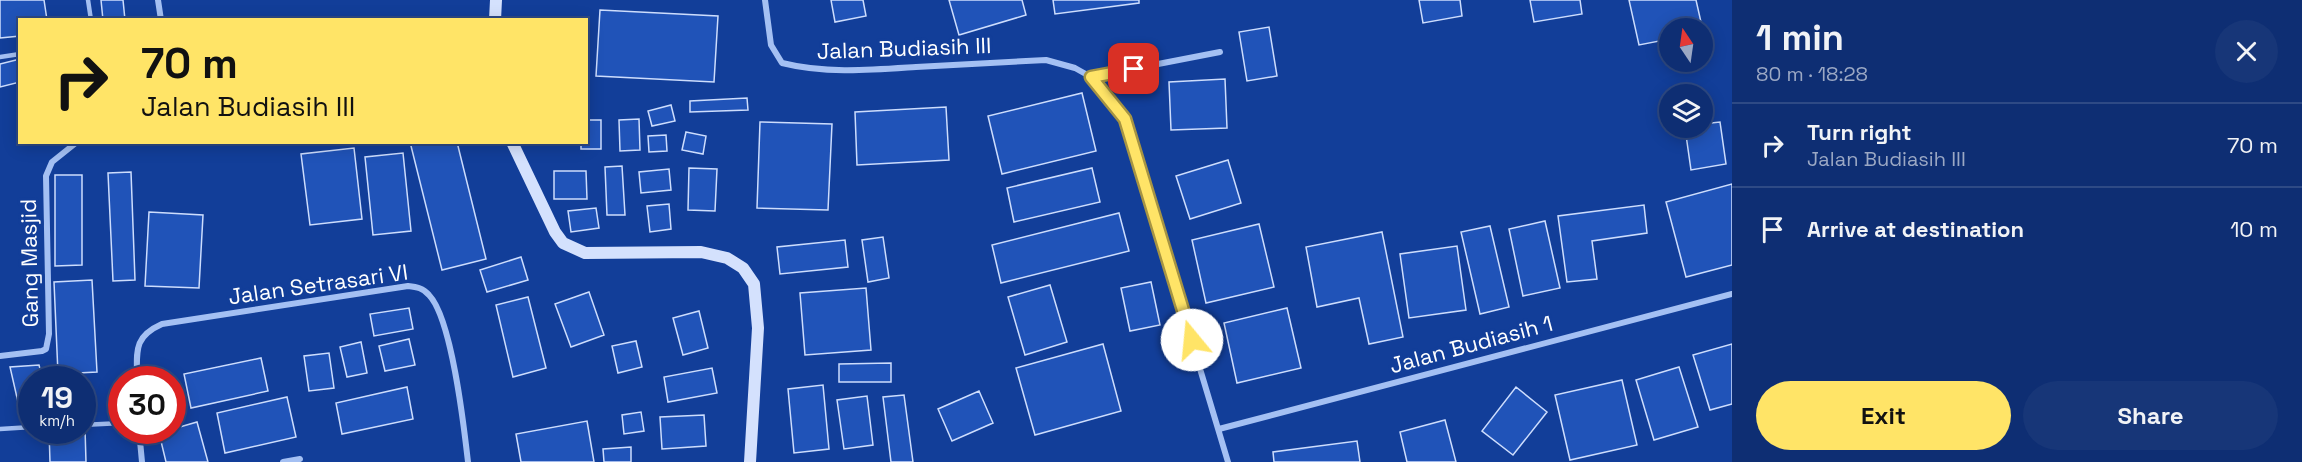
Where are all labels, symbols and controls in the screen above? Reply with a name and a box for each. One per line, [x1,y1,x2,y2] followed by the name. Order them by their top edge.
[1756,15,1844,61] text: 1 min
[1659,18,1713,72] north arrow
[1659,18,1713,138] map controls
[2215,20,2278,83] button: close
[816,31,992,65] street label: Jalan Budiasih III
[141,37,238,90] text: 70 m
[42,42,120,120] icon: right
[1108,43,1159,94] pin
[1117,52,1150,85] icon: arrive
[1756,61,1868,87] text: 80 m · 18:28
[1659,84,1713,138] button: layers
[141,89,355,124] text: Jalan Budiasih III
[1807,118,1912,146] text: Turn right
[1756,129,1789,162] icon: right
[2227,131,2278,159] text: 70 m
[1807,146,1966,172] text: Jalan Budiasih III
[14,198,44,328] street label: Gang Masjid
[1756,213,1789,246] icon: arrive
[1807,215,2024,243] text: Arrive at destination
[2230,215,2278,243] text: 10 m
[226,258,410,310] street label: Jalan Setrasari VI
[1160,308,1224,372] position arrow
[1386,309,1556,379] street label: Jalan Budiasih 1
[108,366,186,444] speed limit sign: 30
[41,378,73,417] text: 19
[1756,381,2011,450] button: Exit
[2023,381,2278,450] button: Share
[39,411,75,430] text: km/h

